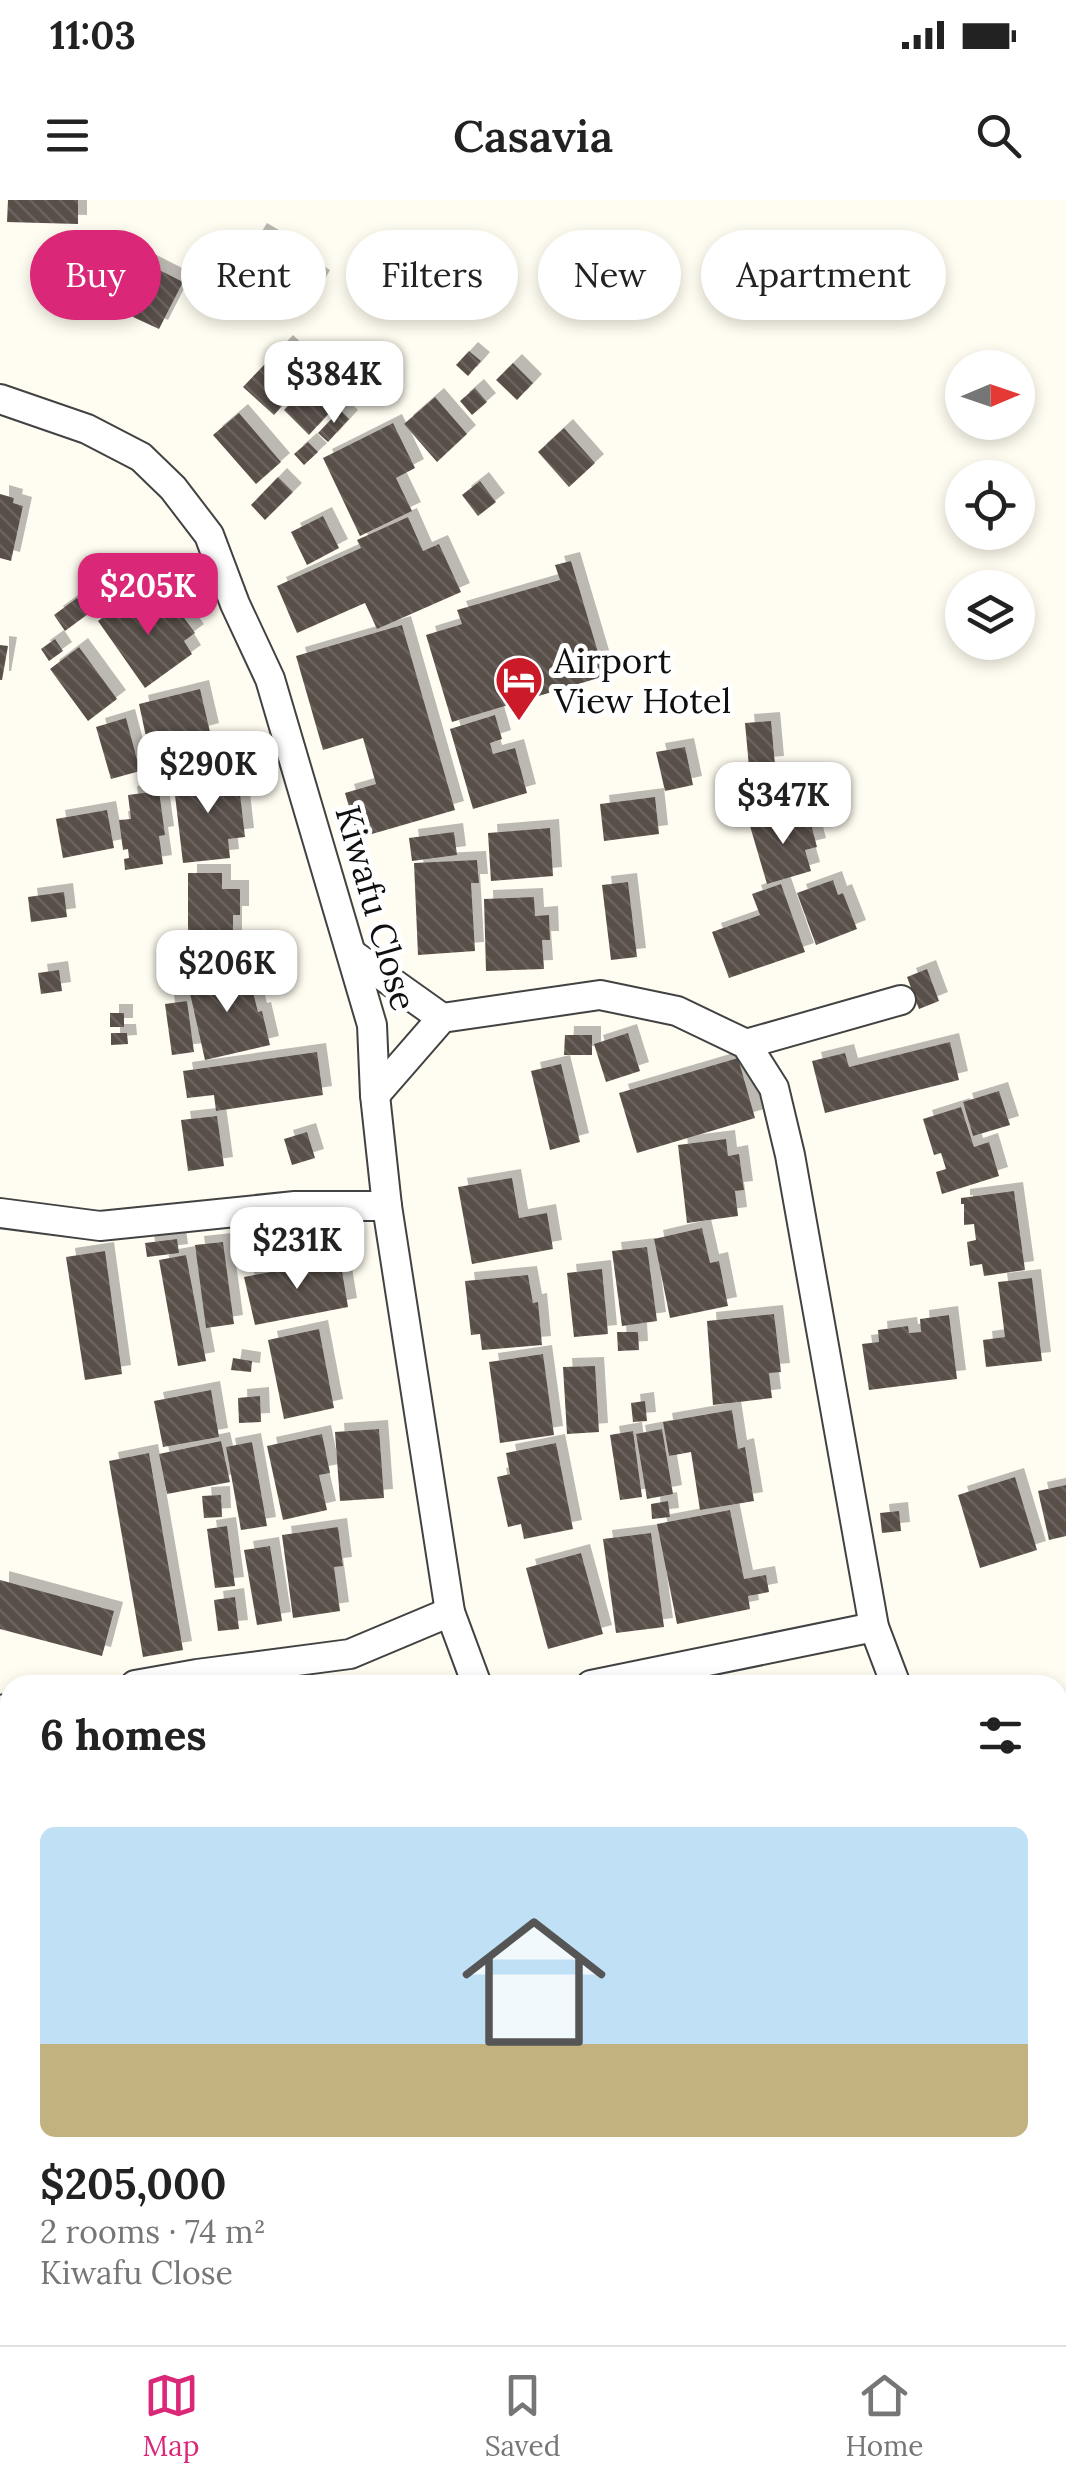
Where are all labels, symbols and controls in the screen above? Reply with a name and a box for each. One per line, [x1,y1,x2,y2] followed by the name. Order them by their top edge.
[50,11,136,59] text: 11:03
[453,107,613,164] text: Casavia
[40,108,95,163] icon: menu
[971,108,1026,163] icon: search
[30,230,161,320] chip: Buy
[181,230,326,320] chip: Rent
[346,230,518,320] chip: Filters
[538,230,681,320] chip: New
[701,230,946,320] chip: Apartment
[264,341,404,426] pin: $384K
[945,350,1035,440] north arrow
[945,350,1035,660] map controls
[286,353,382,394] text: $384K
[945,460,1035,550] button: locate
[78,553,218,638] pin: $205K
[100,565,196,606] text: $205K
[945,570,1035,660] button: layers
[553,638,731,723] place label: Airport View Hotel
[493,654,545,722] hotel icon: Airport View Hotel
[138,731,278,816] pin: $290K
[159,743,257,784] text: $290K
[713,762,853,847] pin: $347K
[737,774,829,815] text: $347K
[325,800,427,1016] street label: Kiwafu Close
[157,930,297,1015] pin: $206K
[178,942,276,983] text: $206K
[227,1207,367,1292] pin: $231K
[252,1219,342,1260] text: $231K
[40,1708,207,1762] text: 6 homes
[973,1708,1028,1763] icon: filters
[444,1892,624,2072] icon: home
[40,2157,226,2211] text: $205,000
[40,2211,266,2252] text: 2 rooms · 74 m²
[40,2252,233,2293] text: Kiwafu Close
[143,2368,199,2464] tab: Map
[485,2368,560,2464] tab: Saved
[846,2368,923,2464] tab: Home

